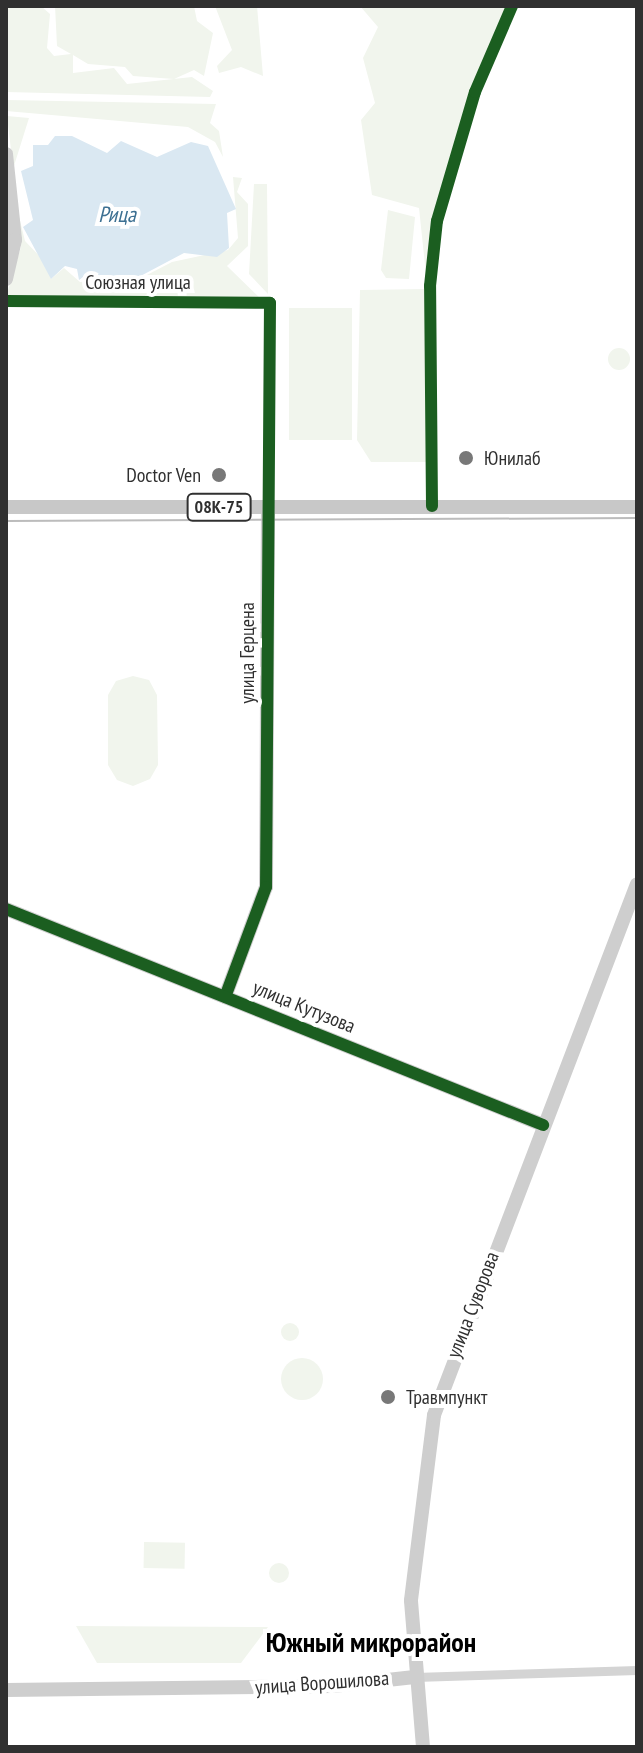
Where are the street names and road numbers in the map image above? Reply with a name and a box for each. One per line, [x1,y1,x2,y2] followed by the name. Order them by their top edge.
[85,270,191,294] street label: Союзная улица
[185,493,253,521] road number: 08К-75
[235,602,259,704] street label: улица Герцена
[249,976,359,1038] street label: улица Кутузова
[442,1248,504,1362] street label: улица Суворова
[254,1666,390,1700] street label: улица Ворошилова

